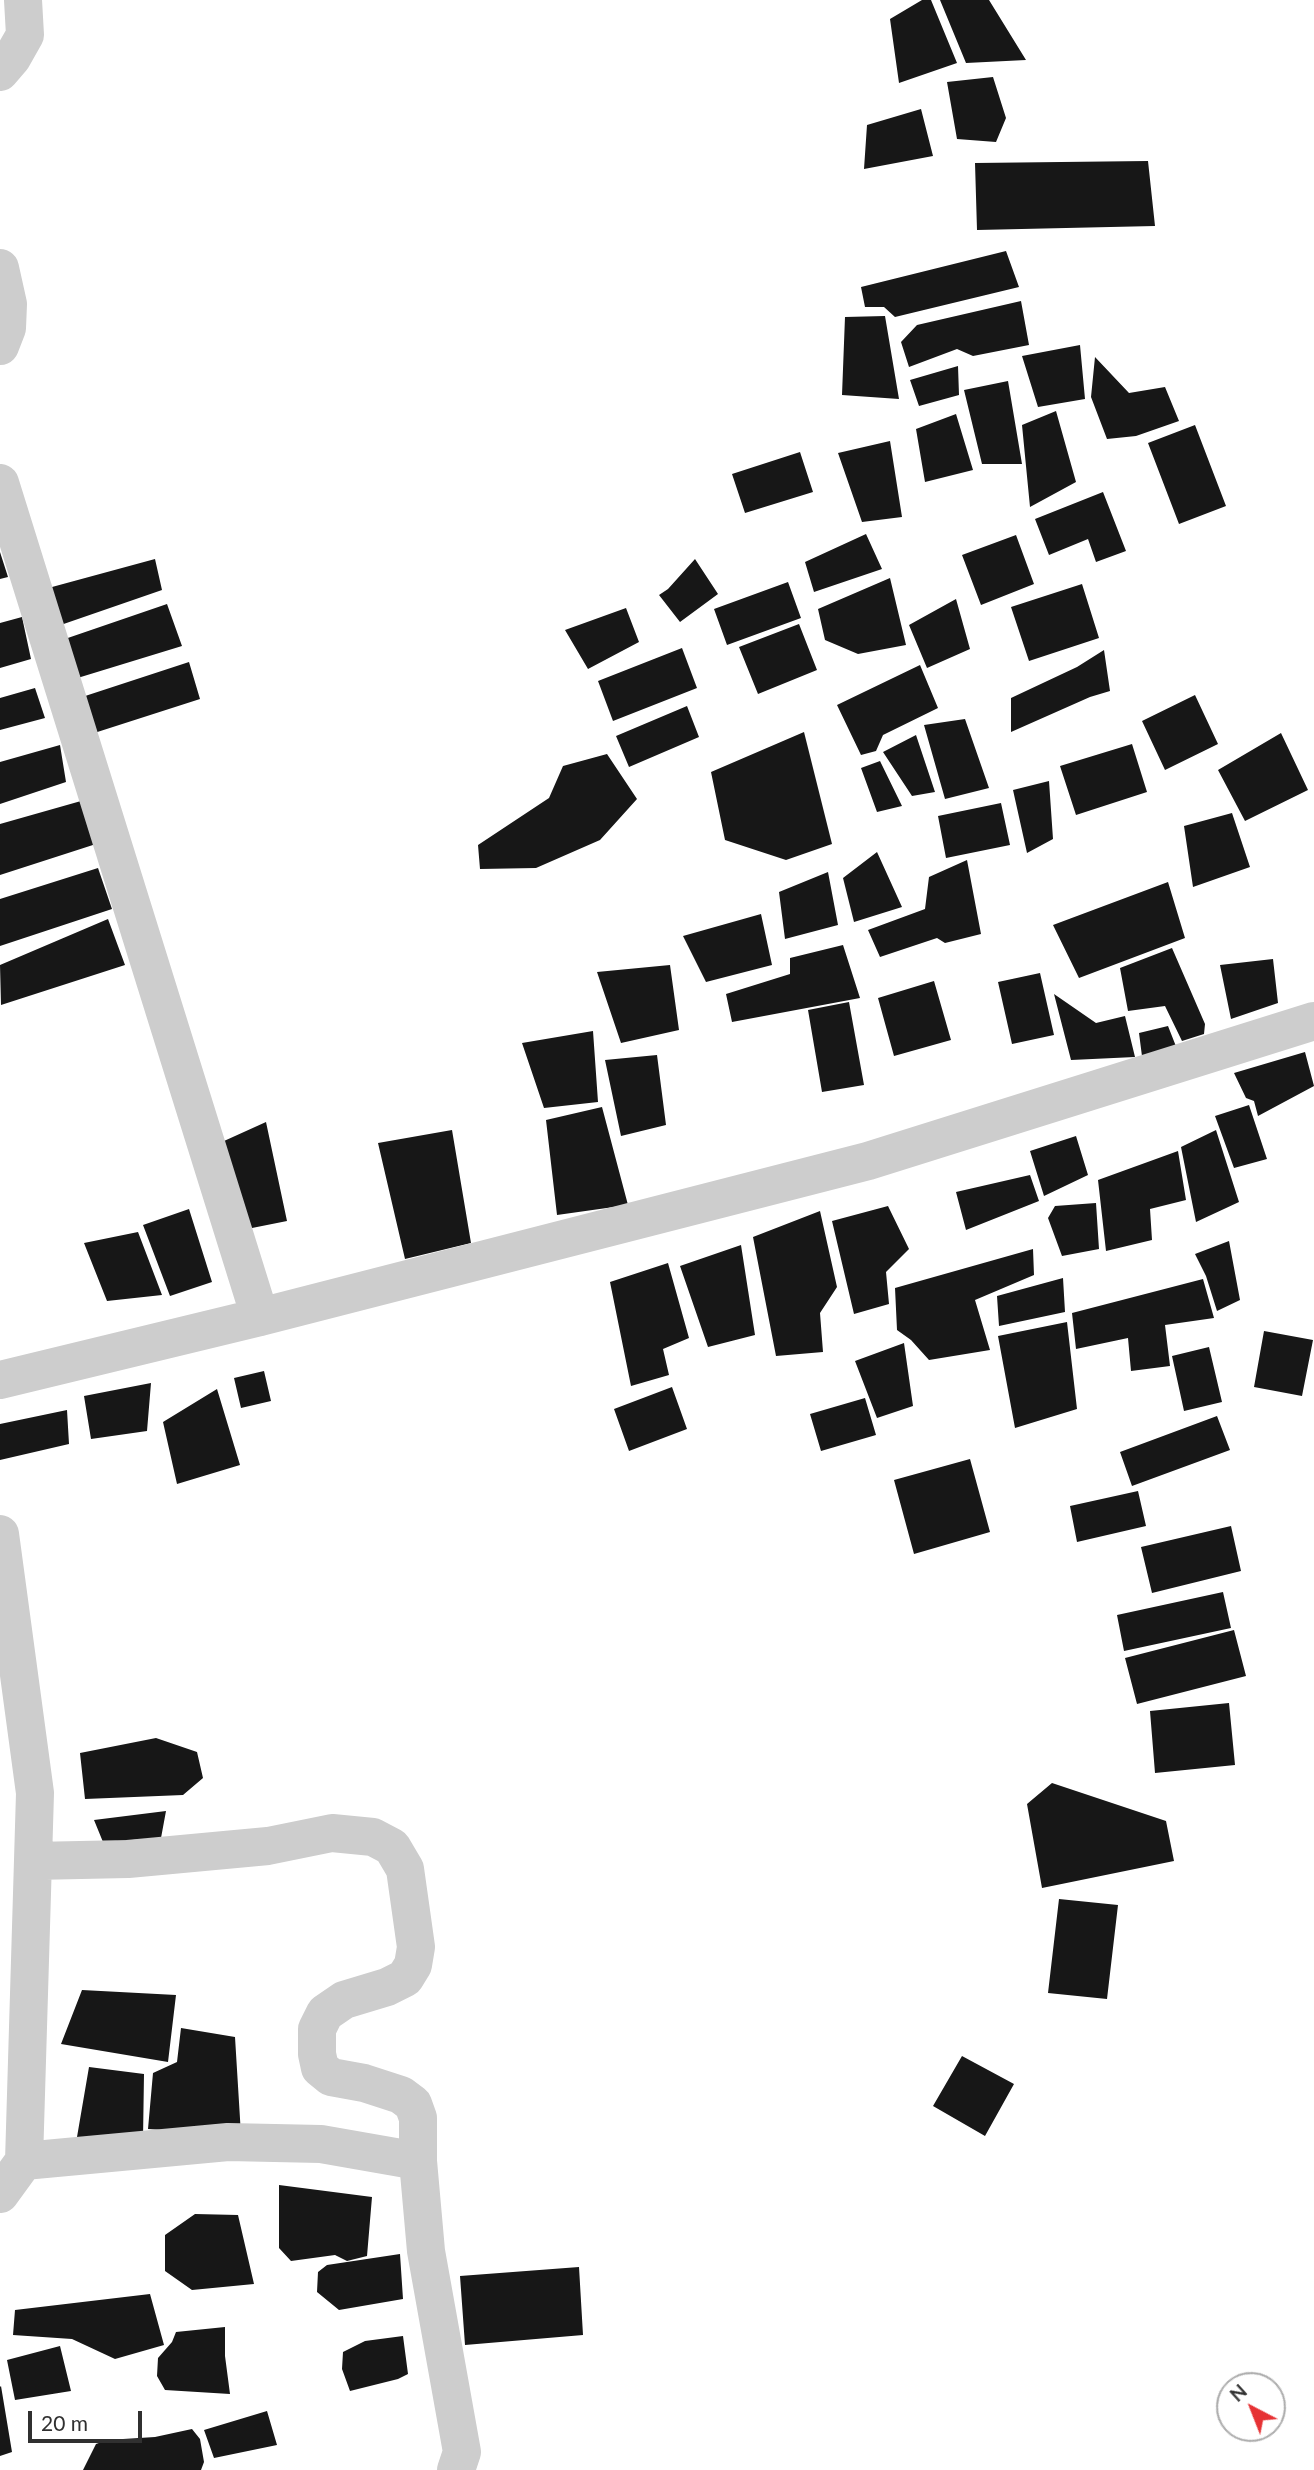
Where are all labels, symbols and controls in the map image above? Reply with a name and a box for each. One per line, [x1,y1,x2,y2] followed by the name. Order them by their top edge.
[1216,2372,1286,2442] north arrow
[1225,2379,1251,2406] text: N
[32,2396,145,2440] scale bar
[41,2410,88,2435] text: 20 m

